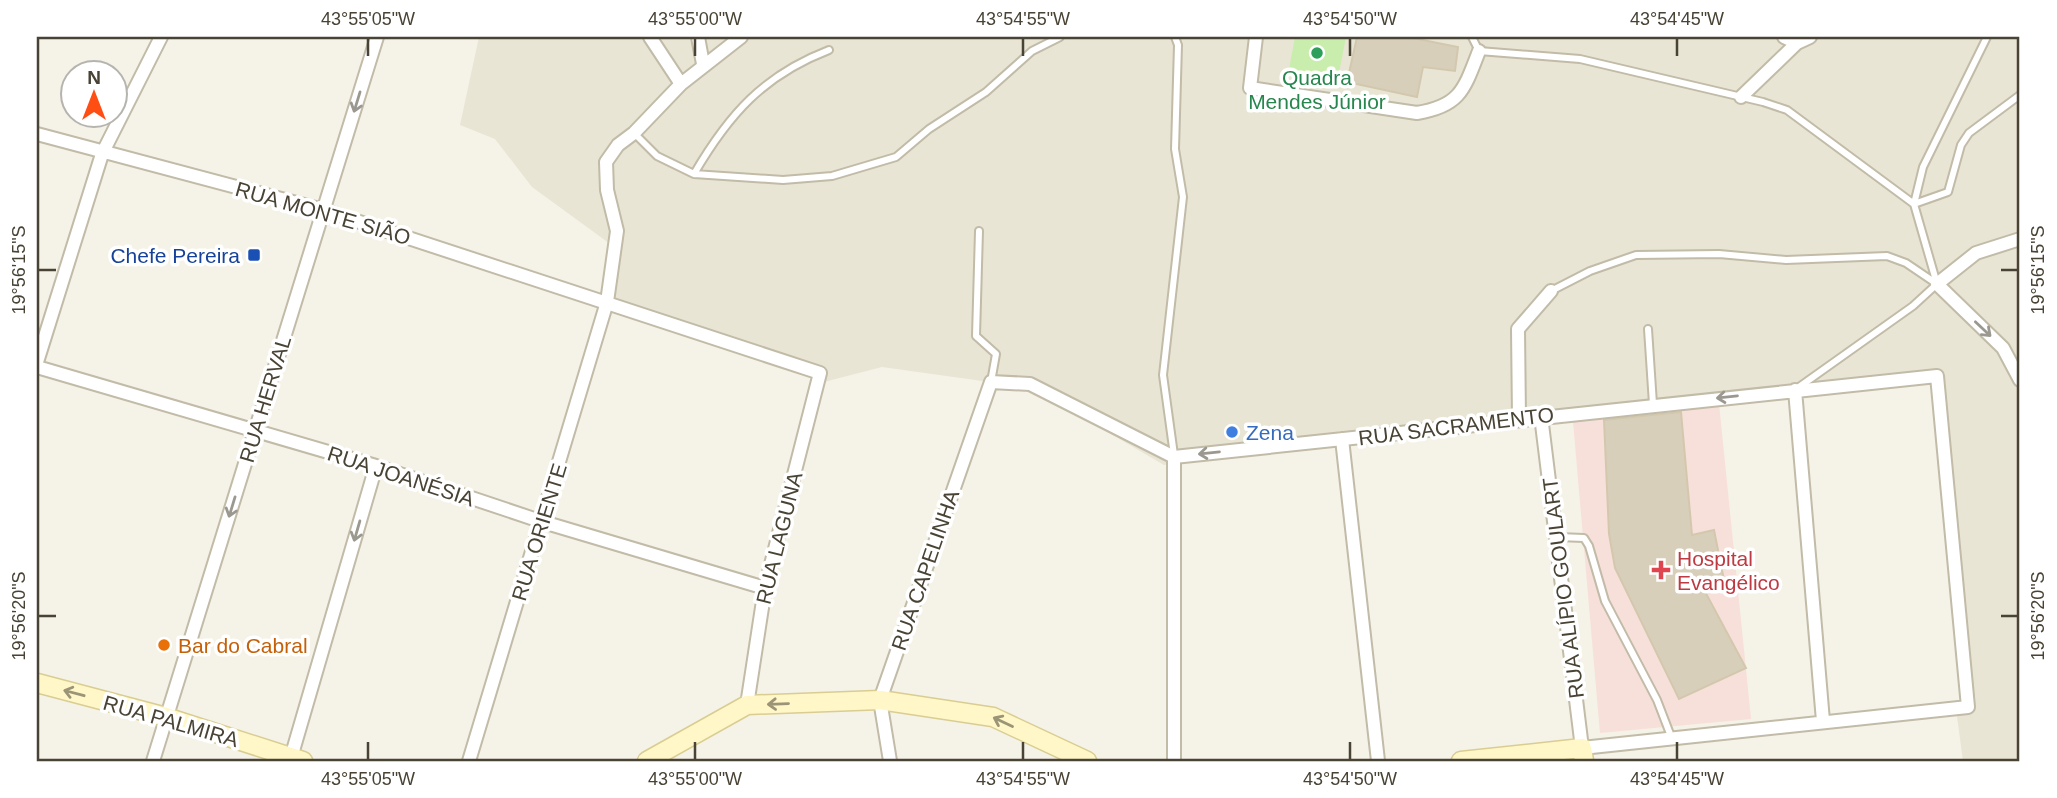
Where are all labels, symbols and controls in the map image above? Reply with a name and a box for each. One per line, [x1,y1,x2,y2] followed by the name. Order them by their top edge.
[321,9,415,29] text: 43°55'05"W
[648,9,742,29] text: 43°55'00"W
[976,9,1070,29] text: 43°54'55"W
[1303,9,1397,29] text: 43°54'50"W
[1630,9,1724,29] text: 43°54'45"W
[1309,45,1325,61] marker: Quadra Mendes Júnior
[60,60,130,130] north arrow
[1248,66,1386,113] place label: Quadra Mendes Júnior
[87,67,101,88] text: N
[349,91,362,113] one-way arrow
[233,177,413,249] street label: RUA MONTE SIÃO
[9,225,29,315] text: 19°56'15"S
[2028,225,2048,315] text: 19°56'15"S
[110,244,240,267] place label: Chefe Pereira
[246,247,262,263] marker: Chefe Pereira
[1974,321,1992,337] one-way arrow
[235,333,295,465] street label: RUA HERVAL
[1716,391,1739,404] one-way arrow
[1357,403,1555,449] street label: RUA SACRAMENTO
[1246,421,1294,444] place label: Zena
[1224,424,1240,440] marker: Zena
[325,441,477,511] street label: RUA JOANÉSIA
[1198,447,1221,460] one-way arrow
[507,461,571,603] street label: RUA ORIENTE
[751,470,807,606] street label: RUA LAGUNA
[1538,476,1588,700] street label: RUA ALÍPIO GOULART
[887,487,963,653] street label: RUA CAPELINHA
[224,495,237,517] one-way arrow
[350,520,363,542] one-way arrow
[1677,547,1780,594] place label: Hospital Evangélico
[1651,560,1671,580] marker: Hospital Evangélico
[9,571,29,661] text: 19°56'20"S
[2028,571,2048,661] text: 19°56'20"S
[178,634,308,657] place label: Bar do Cabral
[156,637,172,653] marker: Bar do Cabral
[63,686,86,699] one-way arrow
[101,691,241,751] street label: RUA PALMIRA
[766,698,789,711] one-way arrow
[993,715,1014,728] one-way arrow
[321,769,415,789] text: 43°55'05"W
[648,769,742,789] text: 43°55'00"W
[976,769,1070,789] text: 43°54'55"W
[1303,769,1397,789] text: 43°54'50"W
[1630,769,1724,789] text: 43°54'45"W

